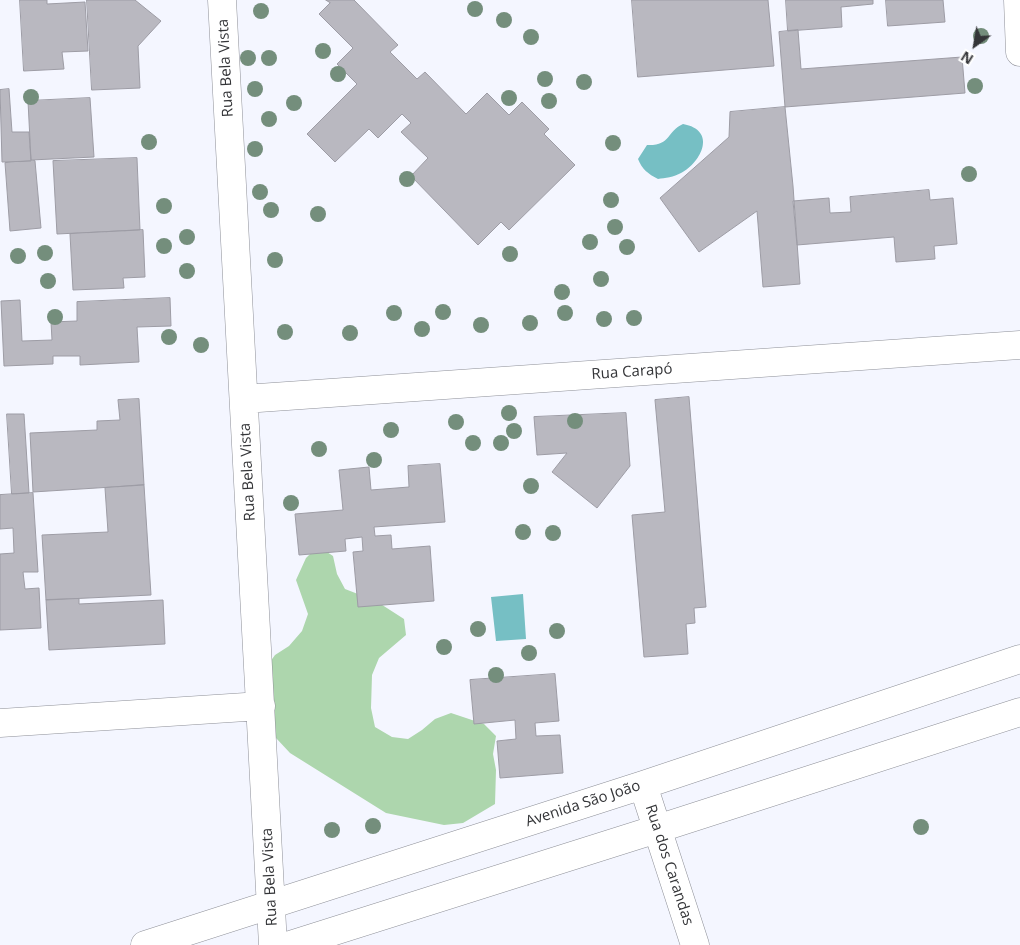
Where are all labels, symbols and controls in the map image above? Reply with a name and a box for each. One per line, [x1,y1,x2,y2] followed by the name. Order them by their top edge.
[214,18,238,118] street label: Rua Bela Vista
[950,20,1000,70] north arrow
[957,47,977,69] text: N
[591,360,673,384] street label: Rua Carapó
[236,422,260,522] street label: Rua Bela Vista
[523,777,643,831] street label: Avenida São João
[641,802,697,928] street label: Rua dos Carandas
[258,827,282,927] street label: Rua Bela Vista

